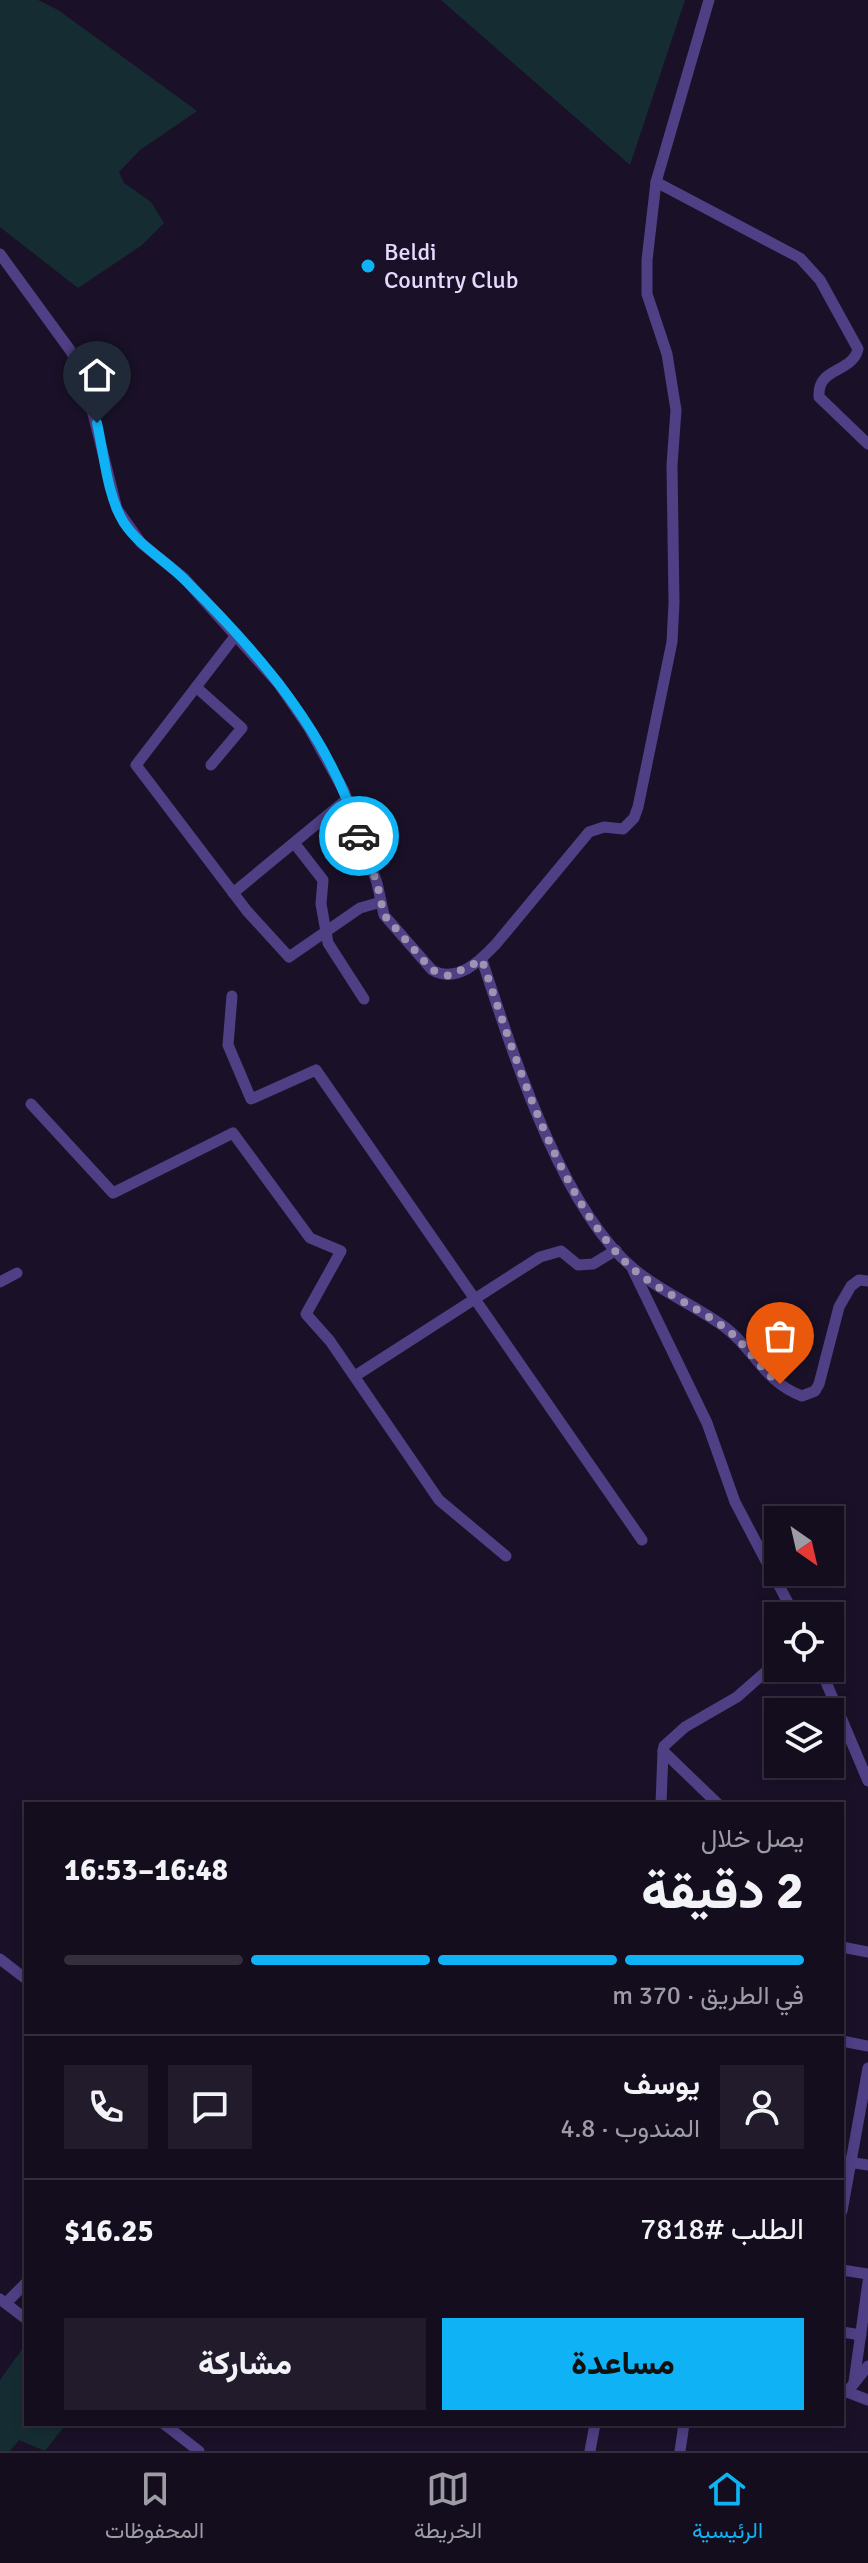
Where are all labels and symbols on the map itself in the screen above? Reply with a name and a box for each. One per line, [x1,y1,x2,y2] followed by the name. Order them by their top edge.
[384,237,518,295] place label: Beldi Country Club
[359,257,377,275] marker: Beldi Country Club
[63,341,131,423] pin
[319,796,399,876] courier
[746,1302,814,1384] pin
[764,1506,844,1586] north arrow

